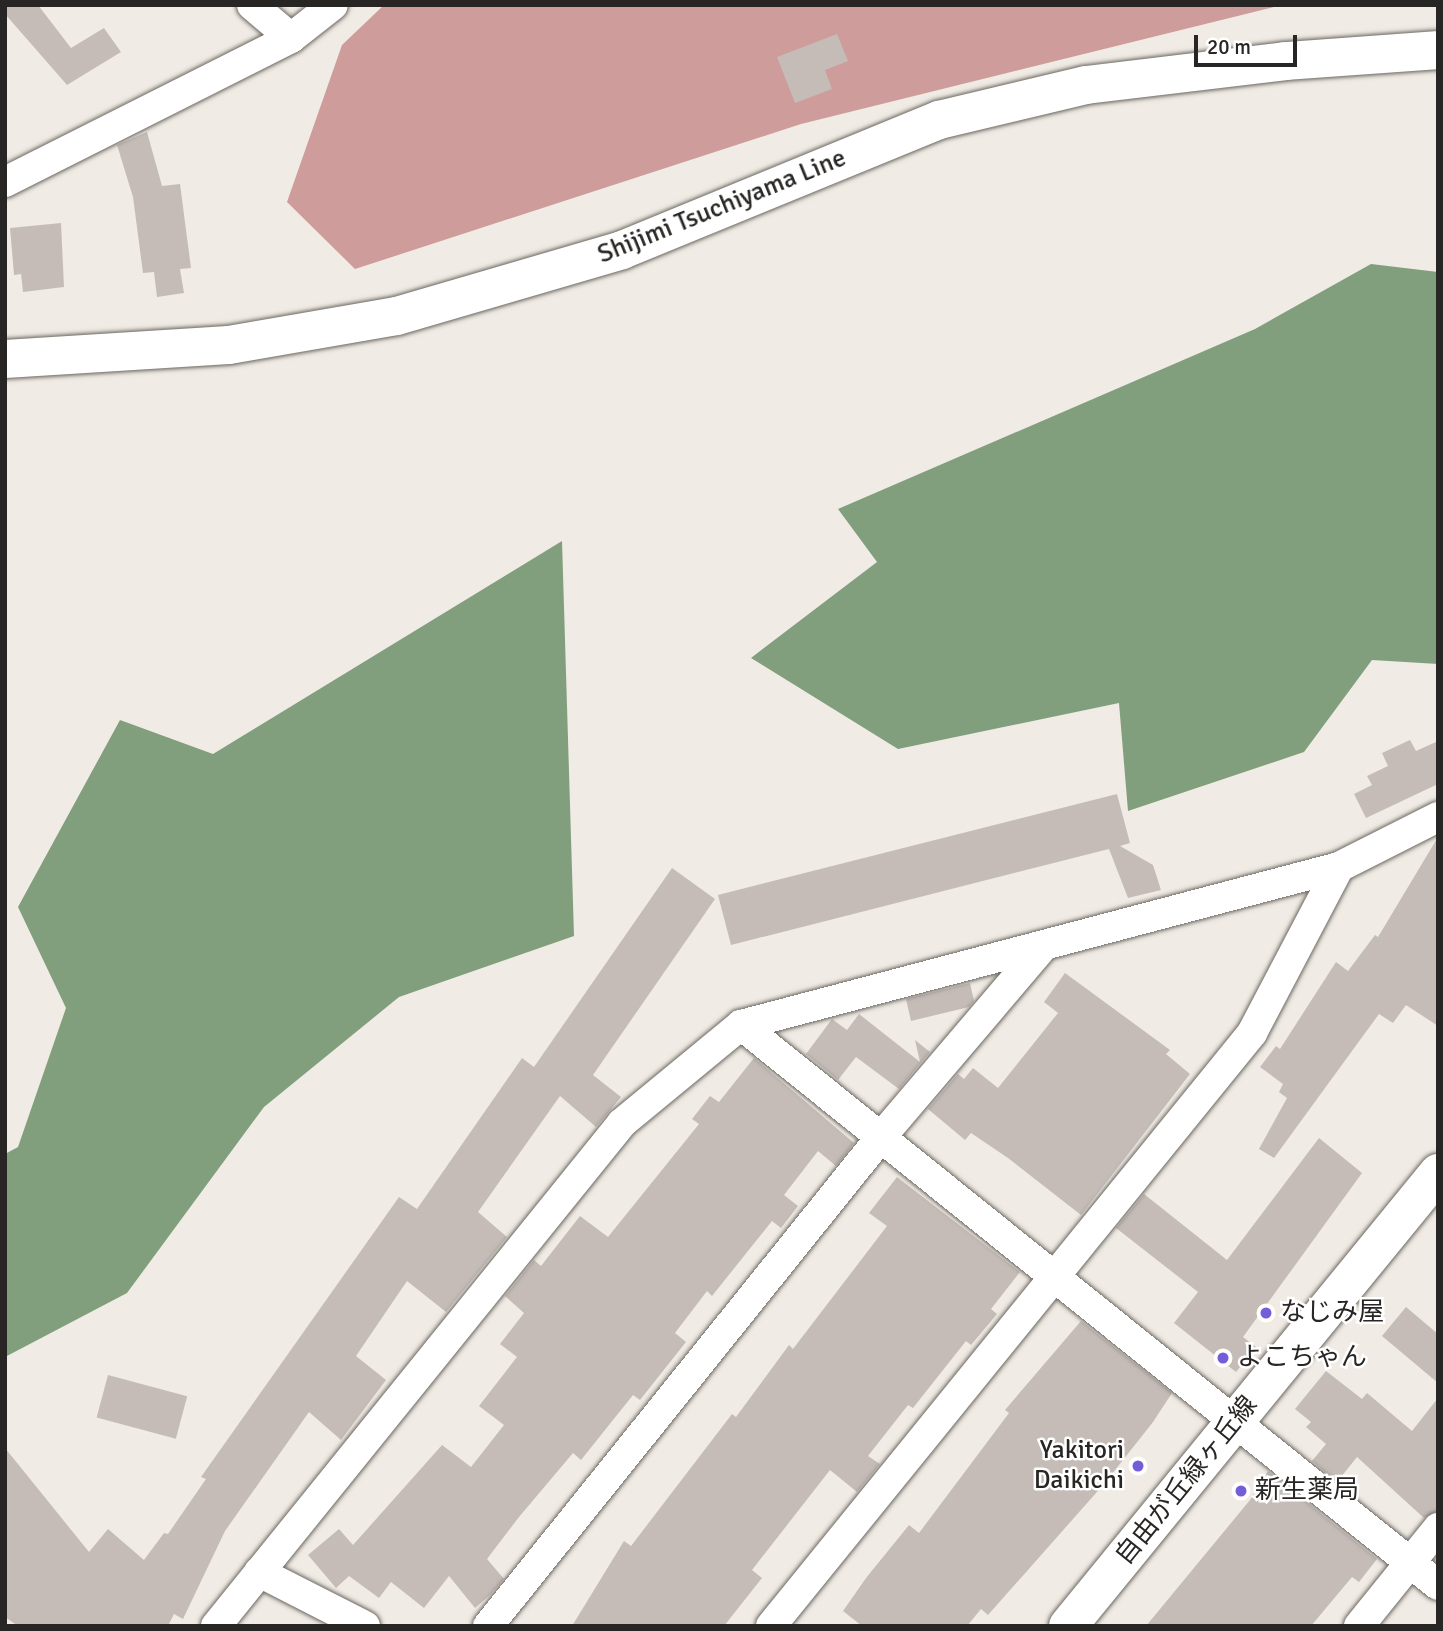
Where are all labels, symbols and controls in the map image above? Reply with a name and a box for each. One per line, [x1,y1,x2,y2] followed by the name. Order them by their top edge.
[1198,21,1301,65] scale bar
[1207,34,1251,60] text: 20 m
[593,143,851,271] street label: Shijimi Tsuchiyama Line
[1280,1297,1384,1329] place label: なじみ屋
[1258,1305,1274,1321] marker: なじみ屋
[1237,1342,1367,1374] place label: よこちゃん
[1215,1350,1231,1366] marker: よこちゃん
[1109,1390,1265,1572] street label: 自由が丘緑ヶ丘線
[1034,1435,1124,1496] place label: Yakitori Daikichi
[1130,1458,1146,1474] marker: Yakitori Daikichi
[1255,1475,1359,1507] place label: 新生薬局
[1233,1483,1249,1499] marker: 新生薬局

